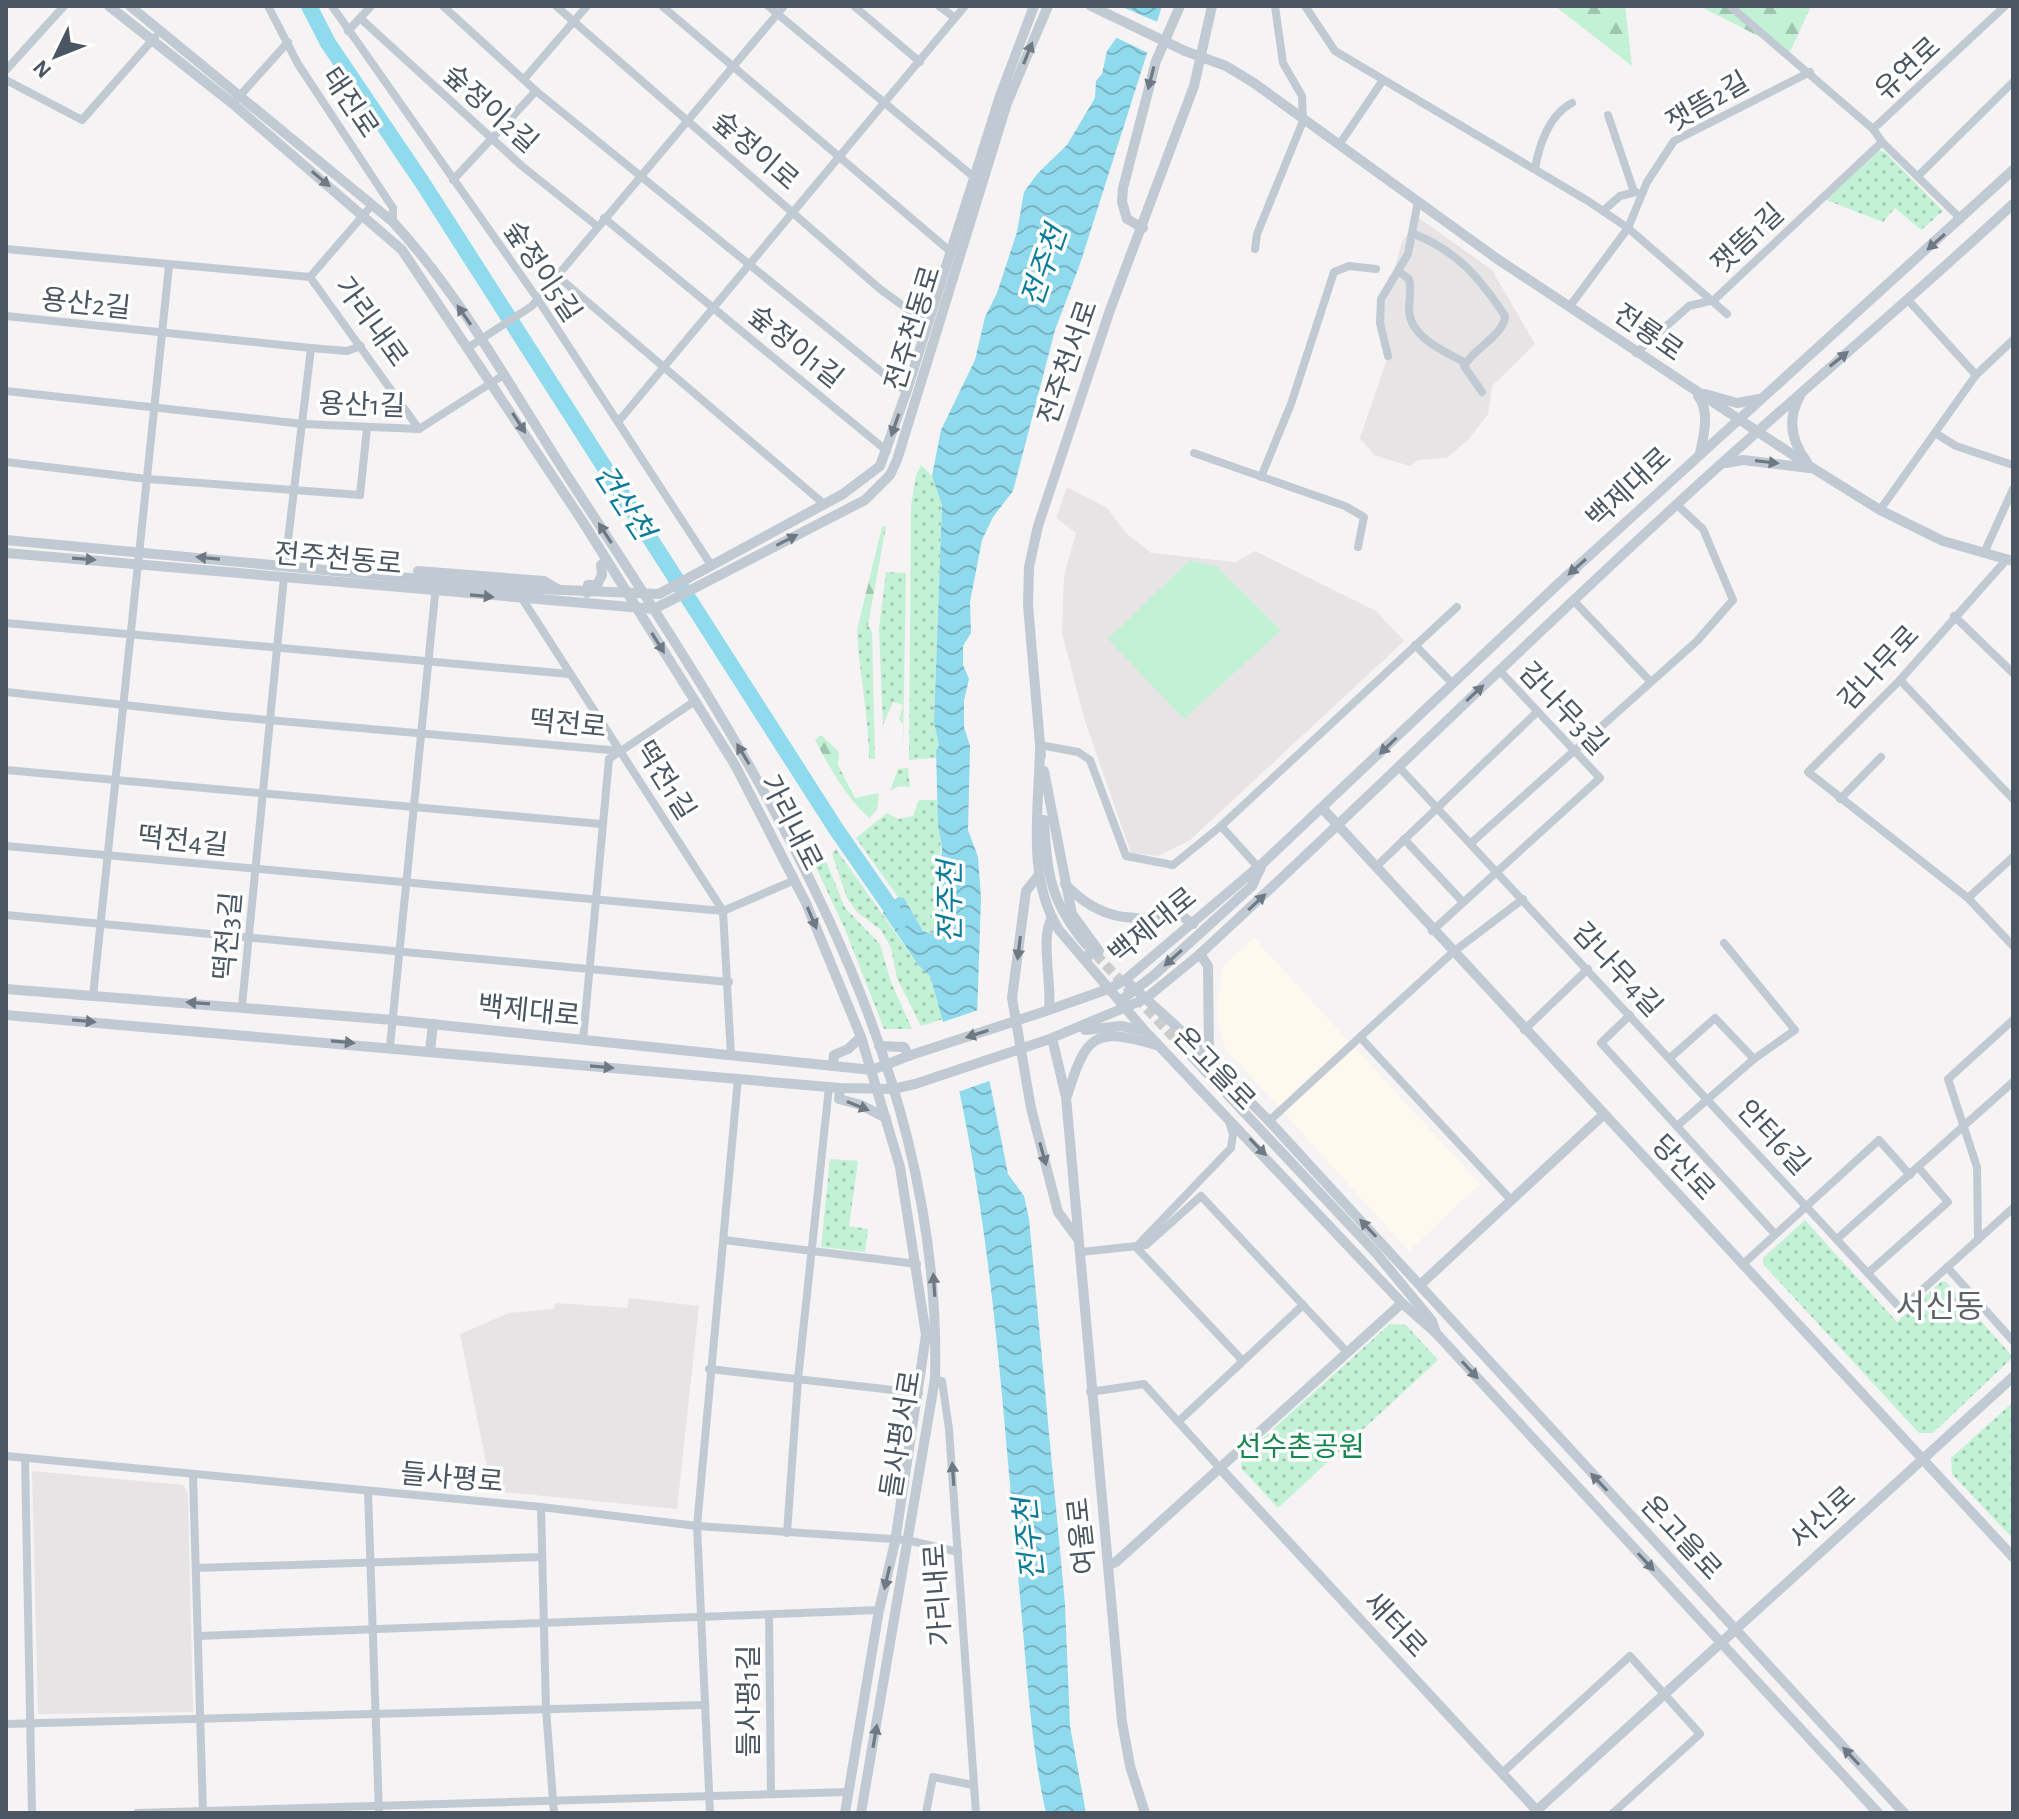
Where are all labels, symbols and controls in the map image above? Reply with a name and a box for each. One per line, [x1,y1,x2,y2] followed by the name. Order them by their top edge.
[16,16,96,96] north arrow
[1870,32,1946,106] street label: 유연로
[1022,41,1035,65] one-way arrow
[29,56,55,82] text: N
[437,59,543,159] street label: 숲정이2길
[316,62,384,143] street label: 태진로
[1145,66,1157,91] one-way arrow
[1661,66,1754,137] street label: 잿뜸2길
[707,106,804,196] street label: 숲정이로
[311,170,331,187] one-way arrow
[1706,198,1790,279] street label: 잿뜸1길
[498,216,587,328] street label: 숲정이5길
[1016,219,1074,310] water label: 전주천
[1926,233,1946,250] one-way arrow
[880,262,946,394] street label: 전주천동로
[329,271,414,372] street label: 가리내로
[40,284,132,324] street label: 용산2길
[1033,297,1103,428] street label: 전주천서로
[1608,298,1689,367] street label: 전룡로
[742,300,849,394] street label: 숲정이1길
[457,305,472,326] one-way arrow
[1829,351,1849,368] one-way arrow
[318,388,406,422] street label: 용산1길
[511,413,526,434] one-way arrow
[889,414,901,438] one-way arrow
[1581,442,1677,534] street label: 백제대로
[1754,456,1779,469] one-way arrow
[588,459,661,548] water label: 건산천
[598,523,613,544] one-way arrow
[775,533,798,547] one-way arrow
[272,538,403,580] street label: 전주천동로
[195,551,220,564] one-way arrow
[72,553,97,566] one-way arrow
[1567,558,1587,576] one-way arrow
[470,590,495,603] one-way arrow
[1833,620,1925,716] street label: 감나무로
[650,632,665,653] one-way arrow
[1513,657,1613,761] street label: 감나무3길
[1465,684,1484,702] one-way arrow
[528,705,608,743] street label: 떡전로
[629,736,701,825] street label: 떡전1길
[1379,736,1398,754] one-way arrow
[736,743,750,765] one-way arrow
[754,770,828,875] street label: 가리내로
[136,821,230,861] street label: 떡전4길
[935,857,966,943] water label: 전주천
[1103,882,1202,970] street label: 백제대로
[209,891,247,982] street label: 떡전3길
[1247,893,1266,911] one-way arrow
[806,906,819,930] one-way arrow
[1567,917,1668,1023] street label: 감나무4길
[1012,935,1025,960] one-way arrow
[1163,949,1183,966] one-way arrow
[476,991,582,1031] street label: 백제대로
[185,996,210,1009] one-way arrow
[72,1015,97,1028] one-way arrow
[1168,1022,1260,1116] street label: 온고을로
[965,1028,989,1040] one-way arrow
[331,1036,356,1049] one-way arrow
[590,1060,615,1073] one-way arrow
[1731,1094,1815,1181] street label: 안터6길
[846,1100,870,1113] one-way arrow
[1646,1129,1721,1206] street label: 당산로
[1248,1137,1267,1156] one-way arrow
[1037,1143,1050,1167] one-way arrow
[1359,1219,1377,1238] one-way arrow
[927,1273,940,1298] one-way arrow
[1896,1290,1984,1323] district label: 서신동
[1461,1361,1479,1380] one-way arrow
[876,1368,926,1500] street label: 들사평서로
[1236,1432,1364,1462] park label: 선수촌공원
[399,1459,505,1497] street label: 들사평로
[946,1461,959,1486] one-way arrow
[1590,1473,1608,1492] one-way arrow
[1784,1481,1861,1555] street label: 서신로
[1635,1490,1727,1586] street label: 온고을로
[1009,1493,1049,1582] water label: 전주천
[1063,1496,1101,1576] street label: 여울로
[919,1542,957,1647] street label: 가리내로
[1636,1552,1654,1571] one-way arrow
[880,1565,892,1590] one-way arrow
[1358,1586,1433,1663] street label: 새터로
[734,1645,764,1757] street label: 들사평1길
[869,1723,881,1748] one-way arrow
[1843,1746,1861,1765] one-way arrow

